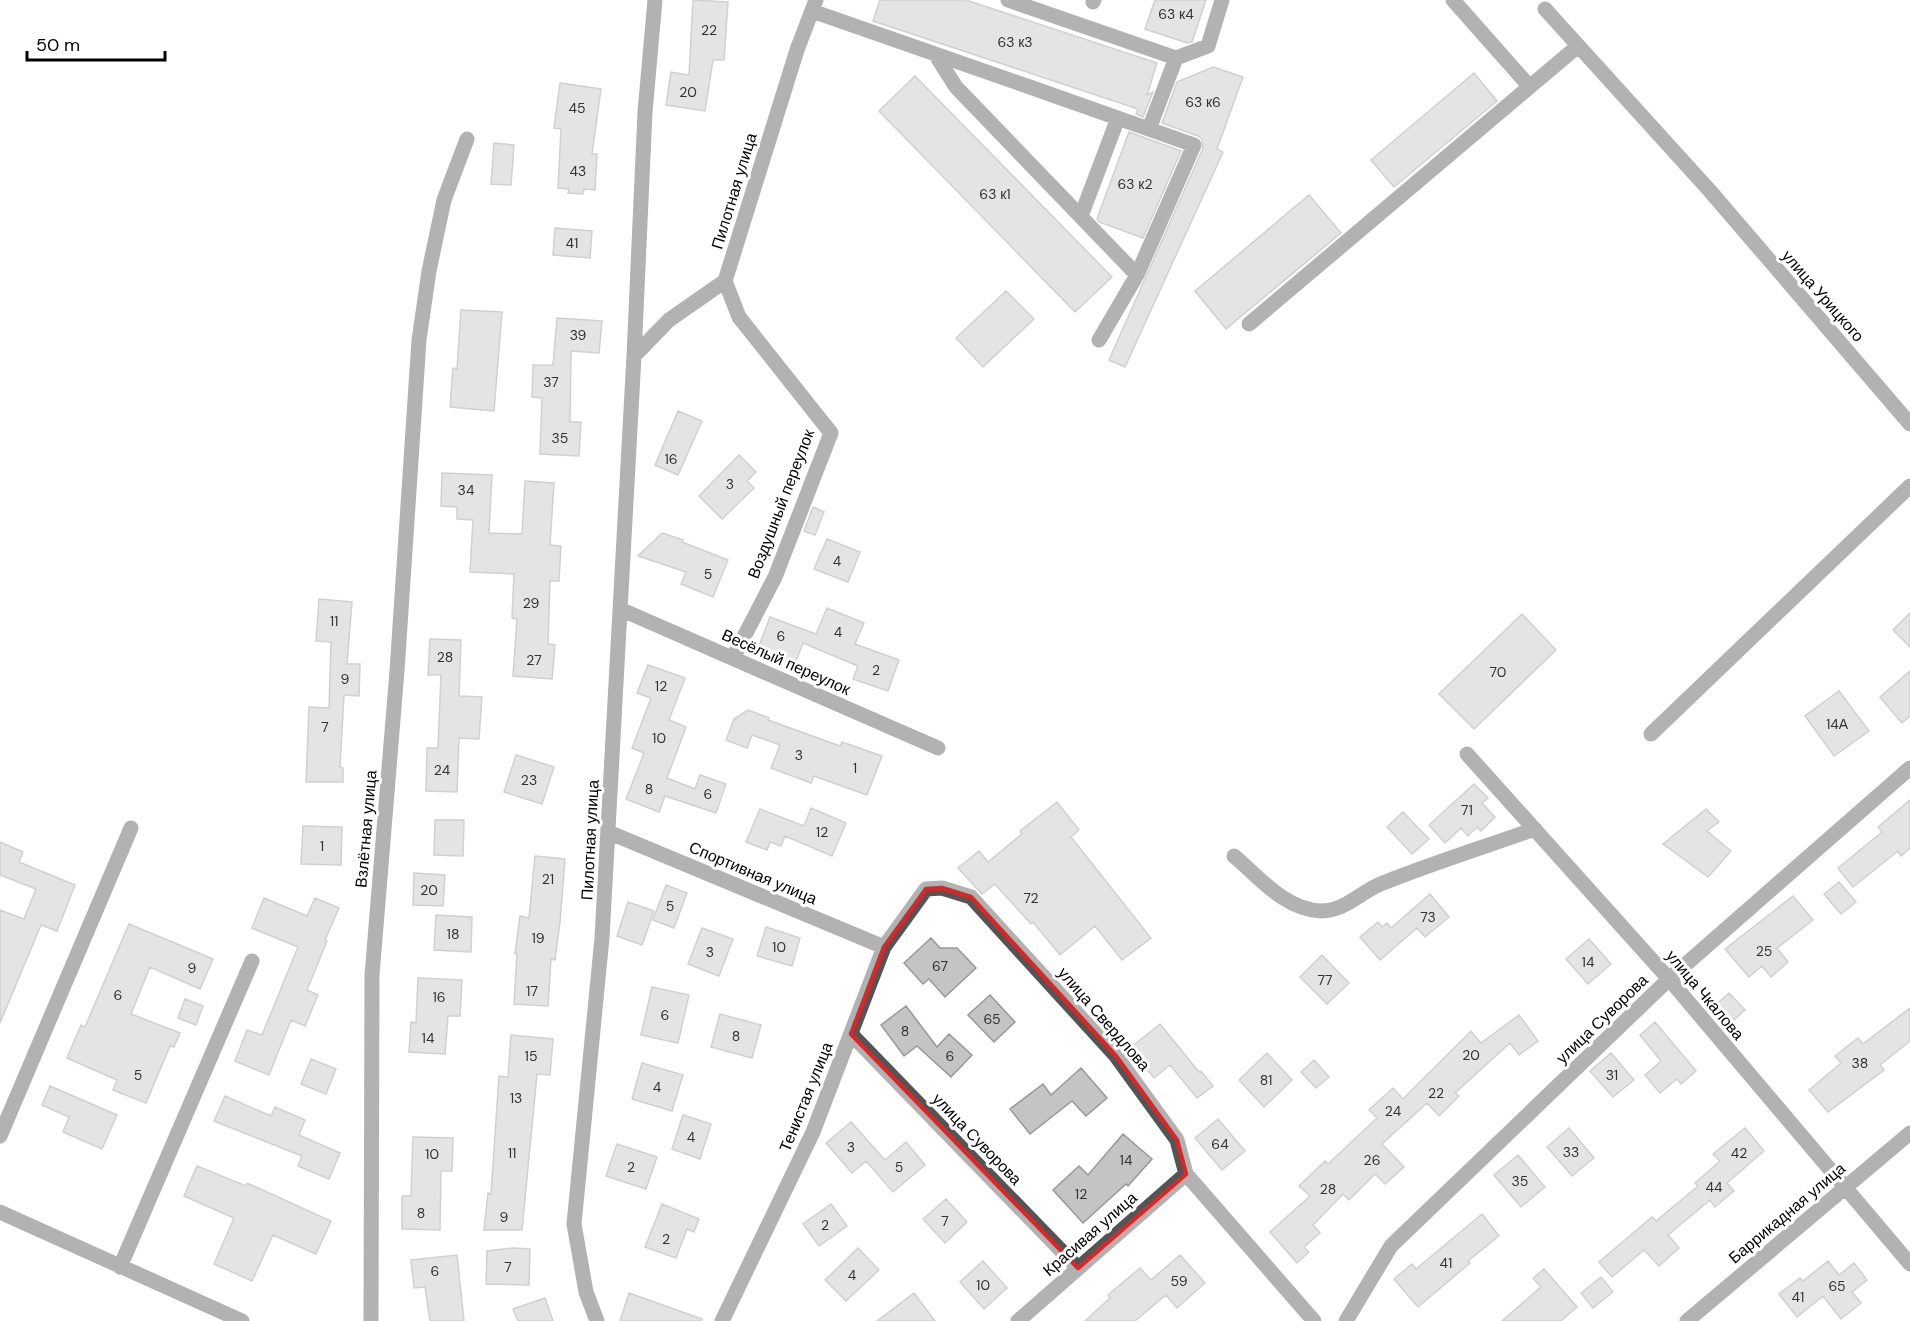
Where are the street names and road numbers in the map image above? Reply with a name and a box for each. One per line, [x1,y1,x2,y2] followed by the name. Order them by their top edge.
[706,130,762,252] street label: Пилотная улица
[1777,246,1869,346] street label: улица Урицкого
[743,425,820,582] street label: Воздушный переулок
[718,624,855,700] street label: Весёлый переулок
[350,769,382,889] street label: Взлётная улица
[576,779,604,901] street label: Пилотная улица
[686,837,820,909] street label: Спортивная улица
[1661,946,1749,1044] street label: улица Чкалова
[1053,963,1155,1075] street label: улица Свердлова
[1552,970,1653,1068] street label: улица Суворова
[774,1039,838,1155] street label: Тенистая улица
[928,1089,1026,1190] street label: улица Суворова
[1724,1158,1850,1268] street label: Баррикадная улица
[1039,1187,1142,1281] street label: Красивая улица

